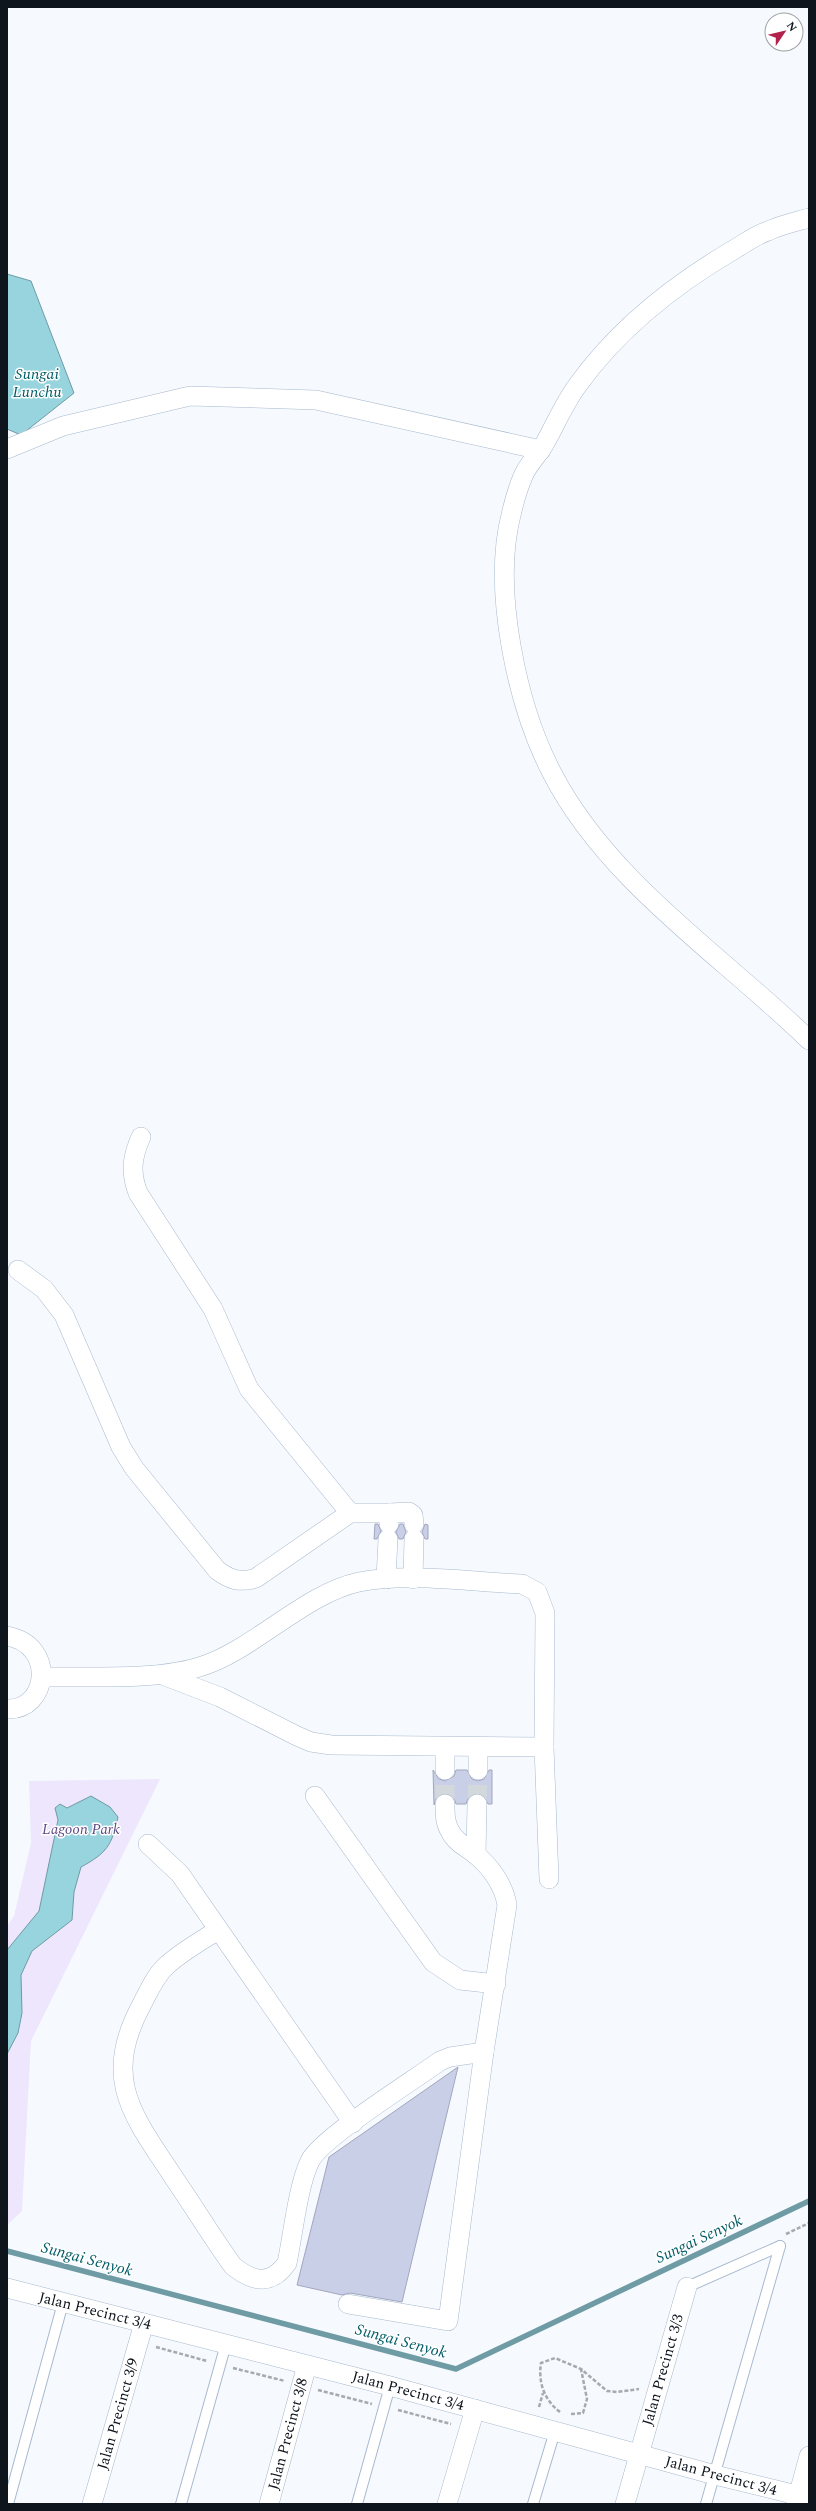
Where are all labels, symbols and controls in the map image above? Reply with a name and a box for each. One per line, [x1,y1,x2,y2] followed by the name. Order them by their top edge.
[764,12,804,52] north arrow
[782,18,801,35] text: N
[12,362,62,404] water label: Sungai Lunchu
[42,1818,120,1841] park label: Lagoon Park
[652,2208,747,2270] water label: Sungai Senyok
[39,2235,136,2283] water label: Sungai Senyok
[36,2286,154,2336] street label: Jalan Precinct 3/4
[636,2311,690,2429] street label: Jalan Precinct 3/3
[353,2317,450,2365] water label: Sungai Senyok
[91,2355,145,2473] street label: Jalan Precinct 3/9
[349,2365,467,2417] street label: Jalan Precinct 3/4
[262,2375,314,2493] street label: Jalan Precinct 3/8
[662,2450,780,2502] street label: Jalan Precinct 3/4

